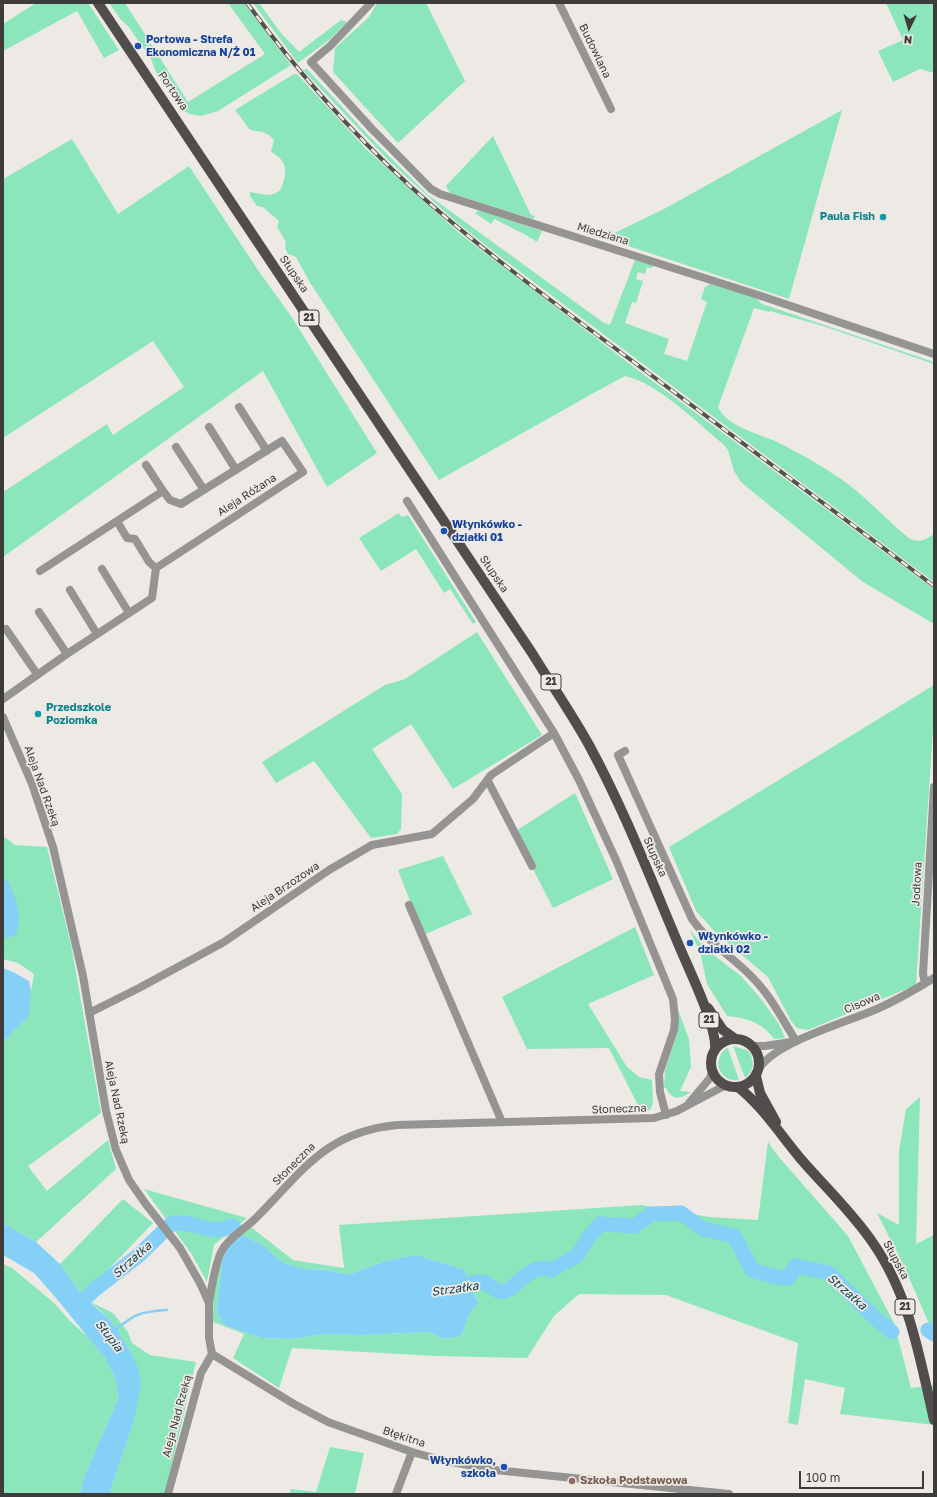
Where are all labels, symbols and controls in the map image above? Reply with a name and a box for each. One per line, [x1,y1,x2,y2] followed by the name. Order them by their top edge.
[889,8,929,48] north arrow
[576,22,614,80] street label: Budowlana
[146,33,255,59] place label: Portowa - Strefa Ekonomiczna N/Ż 01
[903,34,913,47] text: N
[133,41,143,51] marker: Portowa - Strefa Ekonomiczna N/Ż 01
[155,69,191,113] street label: Portowa
[820,210,875,224] place label: Paula Fish
[878,212,888,222] marker: Paula Fish
[576,220,630,248] street label: Miedziana
[277,253,311,295] street label: Słupska
[299,310,319,326] road number: 21
[215,471,279,519] street label: Aleja Różana
[452,518,522,544] place label: Włynkówko - działki 01
[439,526,449,536] marker: Włynkówko - działki 01
[477,553,511,595] street label: Słupska
[541,674,561,690] road number: 21
[46,701,111,727] place label: Przedszkole Poziomka
[33,709,43,719] marker: Przedszkole Poziomka
[21,744,63,828] street label: Aleja Nad Rzeką
[640,835,670,879] street label: Słupska
[248,859,322,915] street label: Aleja Brzozowa
[909,861,925,907] street label: Jodłowa
[698,930,768,956] place label: Włynkówko - działki 02
[685,938,695,948] marker: Włynkówko - działki 02
[842,990,882,1016] street label: Cisowa
[699,1012,719,1028] road number: 21
[102,1059,132,1145] street label: Aleja Nad Rzeką
[591,1101,647,1117] street label: Słoneczna
[270,1140,318,1188] street label: Słoneczna
[880,1238,912,1282] street label: Słupska
[110,1239,154,1281] water label: Strzałka
[824,1271,870,1313] water label: Strzałka
[430,1279,480,1299] water label: Strzałka
[895,1299,915,1315] road number: 21
[92,1317,126,1355] water label: Słupia
[160,1373,194,1459] street label: Aleja Nad Rzeką
[381,1424,427,1450] street label: Błękitna
[430,1454,496,1480] place label: Włynkówko, szkoła
[499,1462,509,1472] marker: Włynkówko, szkoła
[801,1463,926,1489] scale bar
[806,1470,840,1485] text: 100 m
[580,1474,687,1488] place label: Szkoła Podstawowa
[567,1476,577,1486] marker: Szkoła Podstawowa

